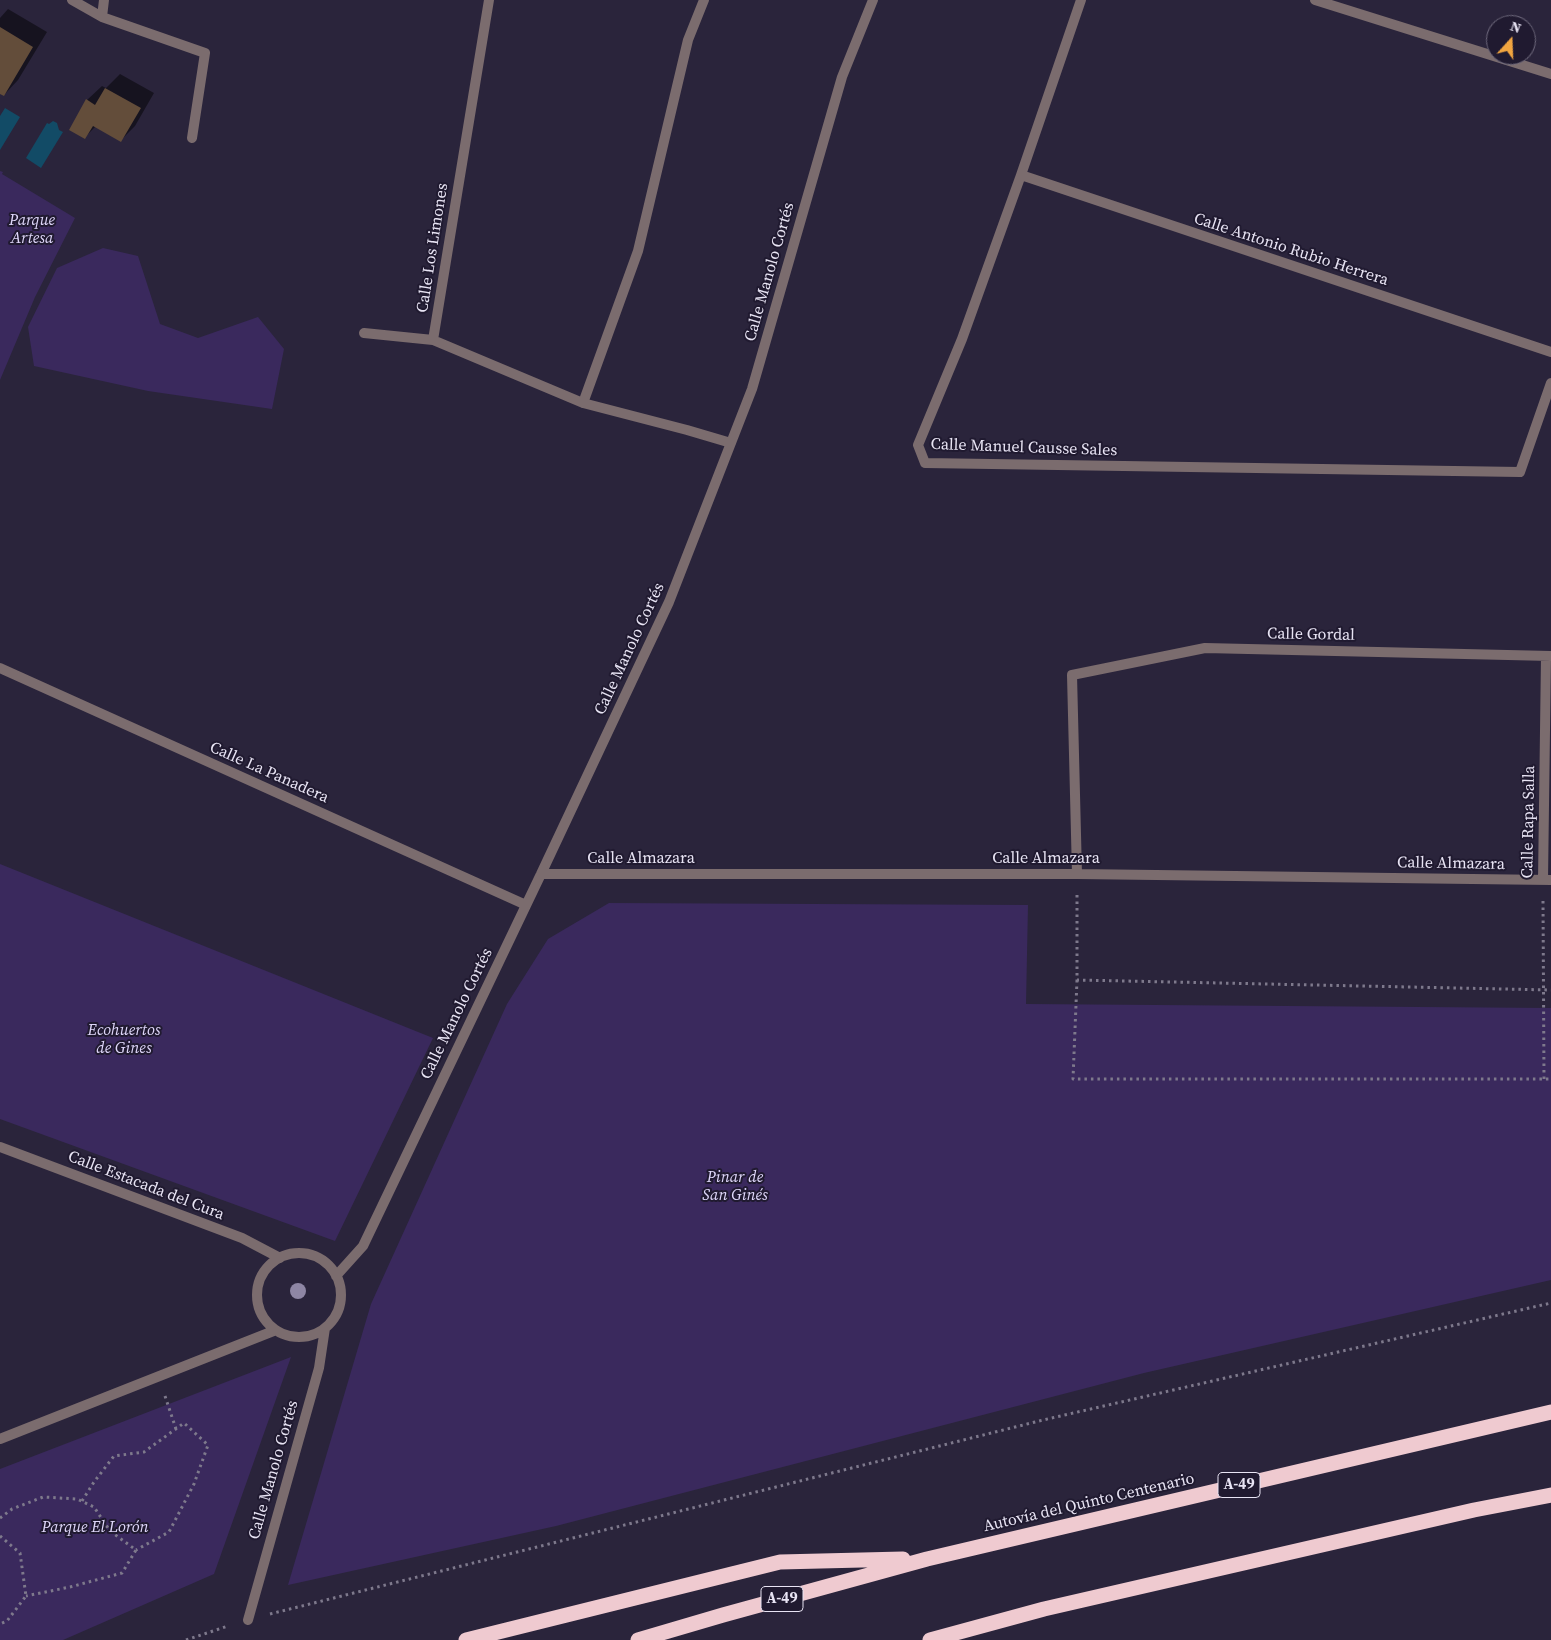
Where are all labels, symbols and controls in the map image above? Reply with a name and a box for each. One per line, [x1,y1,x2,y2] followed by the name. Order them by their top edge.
[1486,15,1536,65] north arrow
[1508,16,1524,38] text: N
[413,182,453,314] street label: Calle Los Limones
[741,200,799,344] street label: Calle Manolo Cortés
[1191,209,1391,291] street label: Calle Antonio Rubio Herrera
[9,211,55,249] park label: Parque Artesa
[930,435,1118,461] street label: Calle Manuel Causse Sales
[591,580,669,718] street label: Calle Manolo Cortés
[1267,625,1355,645] street label: Calle Gordal
[206,738,332,808] street label: Calle La Panadera
[1518,765,1540,879] street label: Calle Rapa Salla
[587,849,695,869] street label: Calle Almazara
[992,849,1100,869] street label: Calle Almazara
[1397,853,1505,875] street label: Calle Almazara
[417,945,497,1083] street label: Calle Manolo Cortés
[88,1021,160,1059] park label: Ecohuertos de Gines
[65,1147,227,1225] street label: Calle Estacada del Cura
[702,1168,768,1206] park label: Pinar de San Ginés
[245,1398,303,1542] street label: Calle Manolo Cortés
[982,1469,1196,1537] street label: Autovía del Quinto Centenario
[1218,1472,1260,1498] road number: A-49
[41,1518,149,1538] park label: Parque El Lorón
[761,1586,803,1612] road number: A-49

